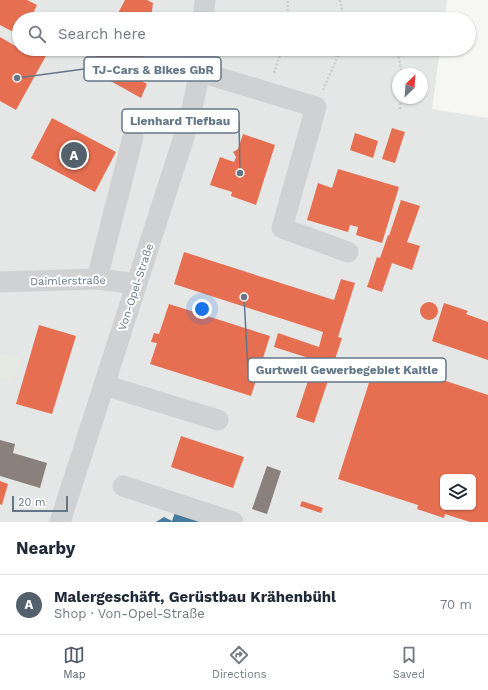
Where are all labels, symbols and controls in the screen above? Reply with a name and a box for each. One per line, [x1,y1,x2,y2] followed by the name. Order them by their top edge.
[12,12,476,56] search box
[26,23,48,45] icon: search
[58,25,146,43] text: Search here
[84,57,221,81] callout: TJ-Cars & Bikes GbR
[92,63,215,77] text: TJ-Cars & Bikes GbR
[392,68,428,104] north arrow
[122,109,239,133] callout: Lienhard Tiefbau
[130,114,230,128] text: Lienhard Tiefbau
[61,140,87,170] pin: A
[116,242,156,332] street label: Von-Opel-Straße
[30,274,106,288] street label: Daimlerstraße
[192,299,212,319] your location
[248,358,446,382] callout: Gurtweil Gewerbegebiet Kaitle
[256,363,438,377] text: Gurtweil Gewerbegebiet Kaitle
[440,474,476,510] map controls
[440,474,476,510] button: layers
[12,494,68,513] scale bar
[18,496,46,509] text: 20 m
[16,538,75,558] text: Nearby
[54,588,336,606] text: Malergeschäft, Gerüstbau Krähenbühl
[25,597,33,612] text: A
[440,597,472,612] text: 70 m
[54,606,205,621] text: Shop · Von-Opel-Straße
[63,644,86,681] tab: Map
[212,644,266,681] tab: Directions
[393,644,425,681] tab: Saved

